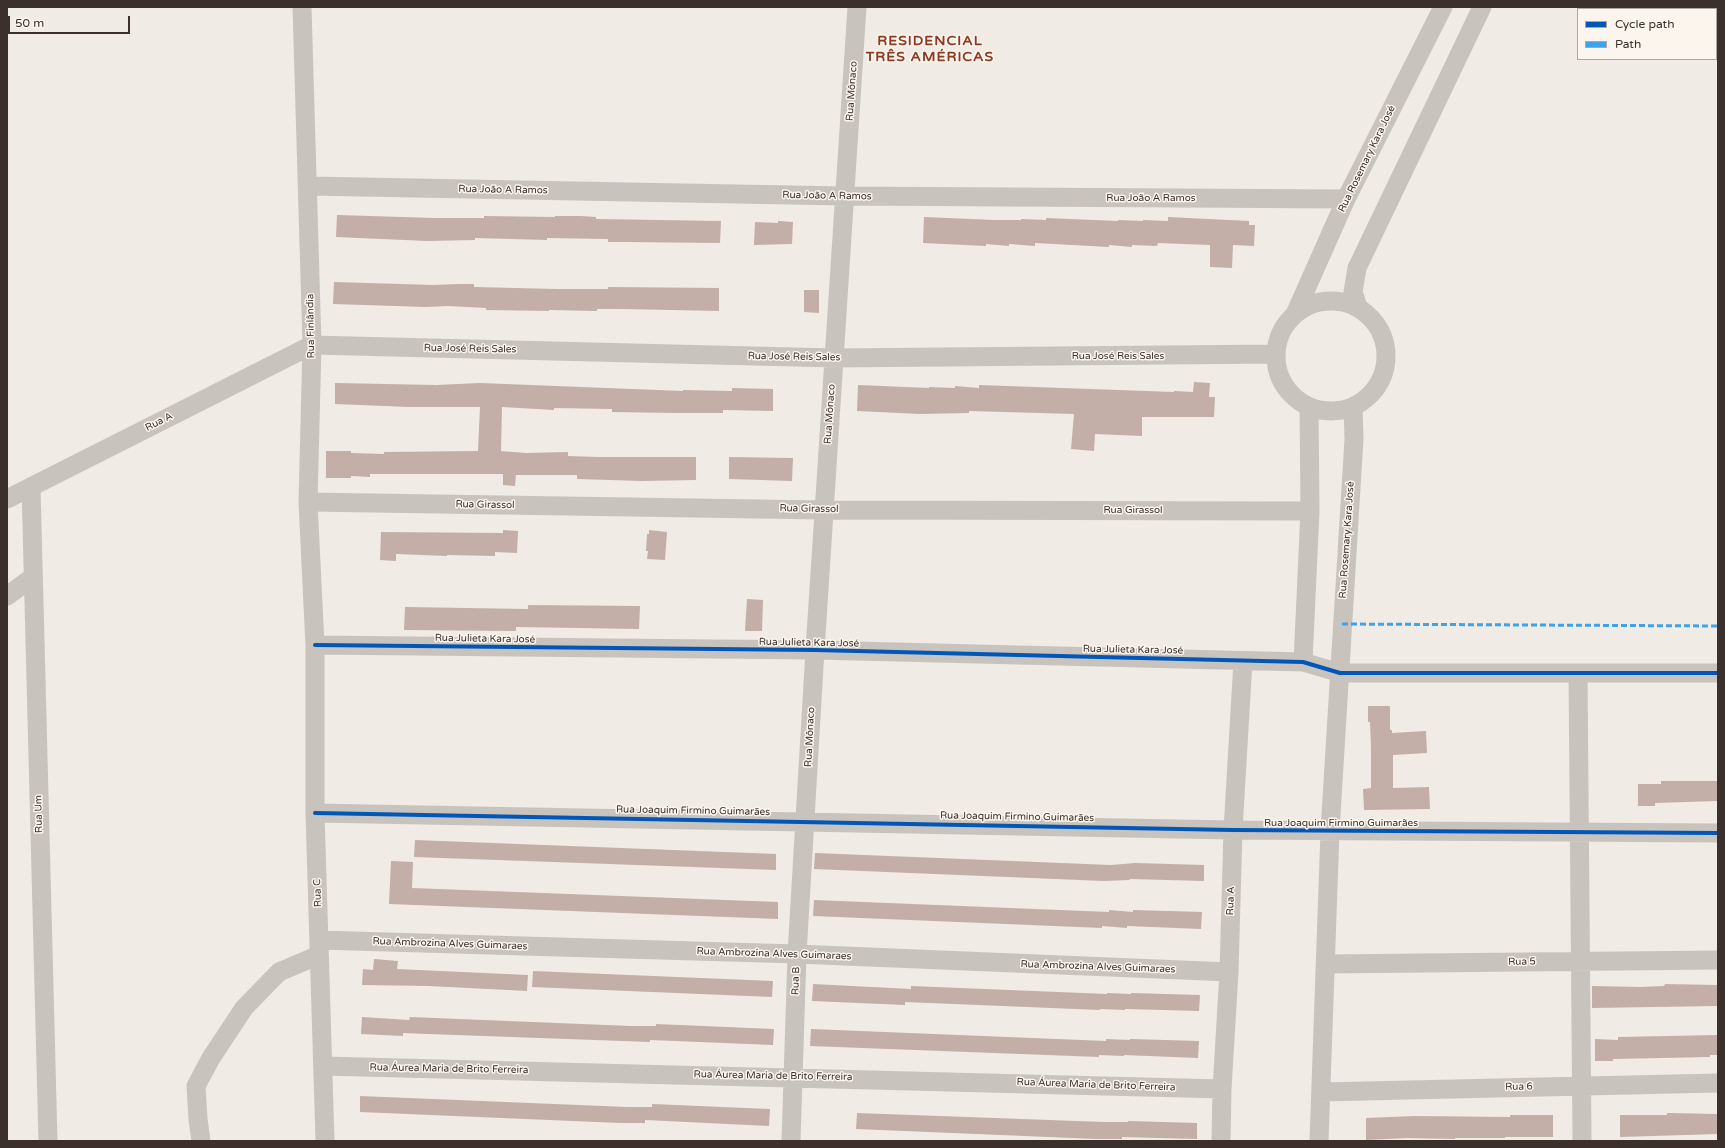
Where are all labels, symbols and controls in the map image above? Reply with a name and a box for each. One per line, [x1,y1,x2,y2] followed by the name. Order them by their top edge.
[10,8,132,34] scale bar
[1577,8,1717,60] legend
[15,16,44,30] text: 50 m
[1615,17,1674,31] text: Cycle path
[866,33,994,66] district label: RESIDENCIAL TRÊS AMÉRICAS
[1615,37,1641,51] text: Path
[844,61,860,121] street label: Rua Mônaco
[1336,104,1398,214] street label: Rua Rosemary Kara José
[458,183,548,197] street label: Rua João A Ramos
[782,189,872,203] street label: Rua João A Ramos
[1106,192,1196,204] street label: Rua João A Ramos
[304,294,318,358] street label: Rua Finlândia
[424,342,516,356] street label: Rua José Reis Sales
[748,350,840,364] street label: Rua José Reis Sales
[1072,350,1164,362] street label: Rua José Reis Sales
[822,384,838,444] street label: Rua Mônaco
[143,410,175,434] street label: Rua A
[1337,481,1357,599] street label: Rua Rosemary Kara José
[455,498,515,512] street label: Rua Girassol
[779,502,839,516] street label: Rua Girassol
[1103,504,1163,516] street label: Rua Girassol
[435,632,535,646] street label: Rua Julieta Kara José
[759,636,859,650] street label: Rua Julieta Kara José
[1083,643,1183,657] street label: Rua Julieta Kara José
[802,707,818,767] street label: Rua Mônaco
[33,795,45,833] street label: Rua Um
[616,804,770,818] street label: Rua Joaquim Firmino Guimarães
[940,810,1094,824] street label: Rua Joaquim Firmino Guimarães
[1264,817,1418,829] street label: Rua Joaquim Firmino Guimarães
[312,879,324,907] street label: Rua C
[1224,886,1238,916] street label: Rua A
[372,935,528,953] street label: Rua Ambrozina Alves Guimaraes
[696,945,852,963] street label: Rua Ambrozina Alves Guimaraes
[1508,956,1536,968] street label: Rua 5
[1020,958,1176,976] street label: Rua Ambrozina Alves Guimaraes
[790,967,802,995] street label: Rua B
[369,1062,529,1076] street label: Rua Áurea Maria de Brito Ferreira
[693,1069,853,1083] street label: Rua Áurea Maria de Brito Ferreira
[1016,1076,1176,1094] street label: Rua Áurea Maria de Brito Ferreira
[1505,1081,1533,1093] street label: Rua 6

